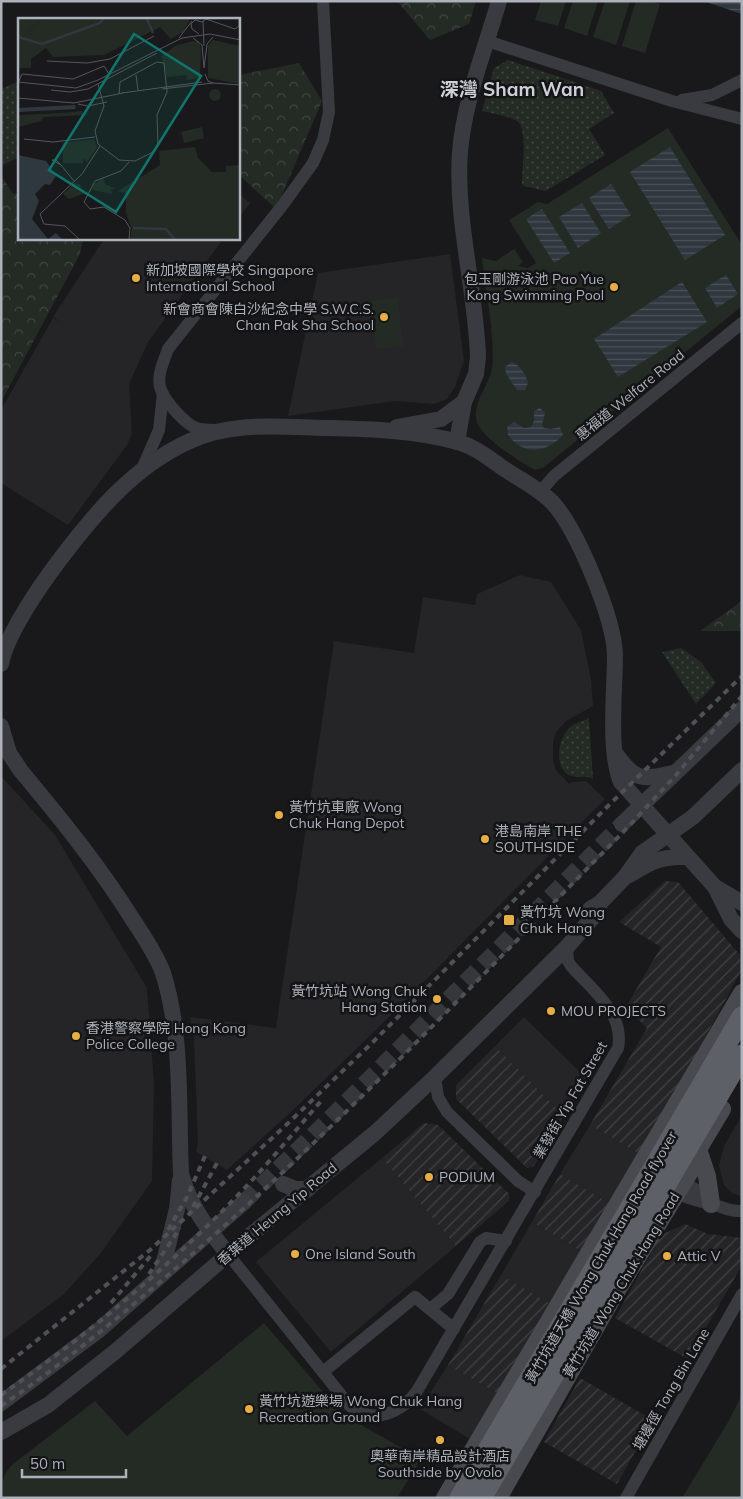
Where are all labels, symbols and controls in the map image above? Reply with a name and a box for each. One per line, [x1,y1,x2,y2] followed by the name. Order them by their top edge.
[18,18,240,240] inset map
[440,77,584,101] district label: 深灣 Sham Wan
[146,261,314,295] place label: 新加坡國際學校 Singapore International School
[464,270,604,304] place label: 包玉剛游泳池 Pao Yue Kong Swimming Pool
[130,272,142,284] marker: 新加坡國際學校 Singapore International School
[608,281,620,293] marker: 包玉剛游泳池 Pao Yue Kong Swimming Pool
[163,300,374,334] place label: 新會商會陳白沙紀念中學 S.W.C.S. Chan Pak Sha School
[378,311,390,323] marker: 新會商會陳白沙紀念中學 S.W.C.S. Chan Pak Sha School
[572,346,688,444] street label: 惠福道 Welfare Road
[289,798,405,832] place label: 黃竹坑車廠 Wong Chuk Hang Depot
[273,809,285,821] marker: 黃竹坑車廠 Wong Chuk Hang Depot
[495,822,582,856] place label: 港島南岸 THE SOUTHSIDE
[479,833,491,845] marker: 港島南岸 THE SOUTHSIDE
[520,903,605,937] place label: 黃竹坑 Wong Chuk Hang
[502,913,516,927] marker: 黃竹坑 Wong Chuk Hang
[291,982,428,1016] place label: 黃竹坑站 Wong Chuk Hang Station
[431,993,443,1005] marker: 黃竹坑站 Wong Chuk Hang Station
[561,1002,666,1020] place label: MOU PROJECTS
[545,1005,557,1017] marker: MOU PROJECTS
[86,1019,246,1053] place label: 香港警察學院 Hong Kong Police College
[70,1030,82,1042] marker: 香港警察學院 Hong Kong Police College
[529,1038,611,1162] street label: 業發街 Yip Fat Street
[521,1127,681,1386] street label: 黃竹坑道天橋 Wong Chuk Hang Road flyover
[214,1159,340,1269] street label: 香葉道 Heung Yip Road
[439,1168,495,1186] place label: PODIUM
[423,1171,435,1183] marker: PODIUM
[558,1189,684,1381] street label: 黃竹坑道 Wong Chuk Hang Road
[305,1245,416,1263] place label: One Island South
[677,1247,721,1265] place label: Attic V
[289,1248,301,1260] marker: One Island South
[661,1250,673,1262] marker: Attic V
[629,1325,713,1453] street label: 塘邊徑 Tong Bin Lane
[259,1392,462,1426] place label: 黃竹坑遊樂場 Wong Chuk Hang Recreation Ground
[243,1403,255,1415] marker: 黃竹坑遊樂場 Wong Chuk Hang Recreation Ground
[434,1434,446,1446] marker: 奧華南岸精品設計酒店 Southside by Ovolo
[22,1446,126,1478] scale bar
[370,1447,510,1481] place label: 奧華南岸精品設計酒店 Southside by Ovolo
[30,1454,65,1473] text: 50 m

